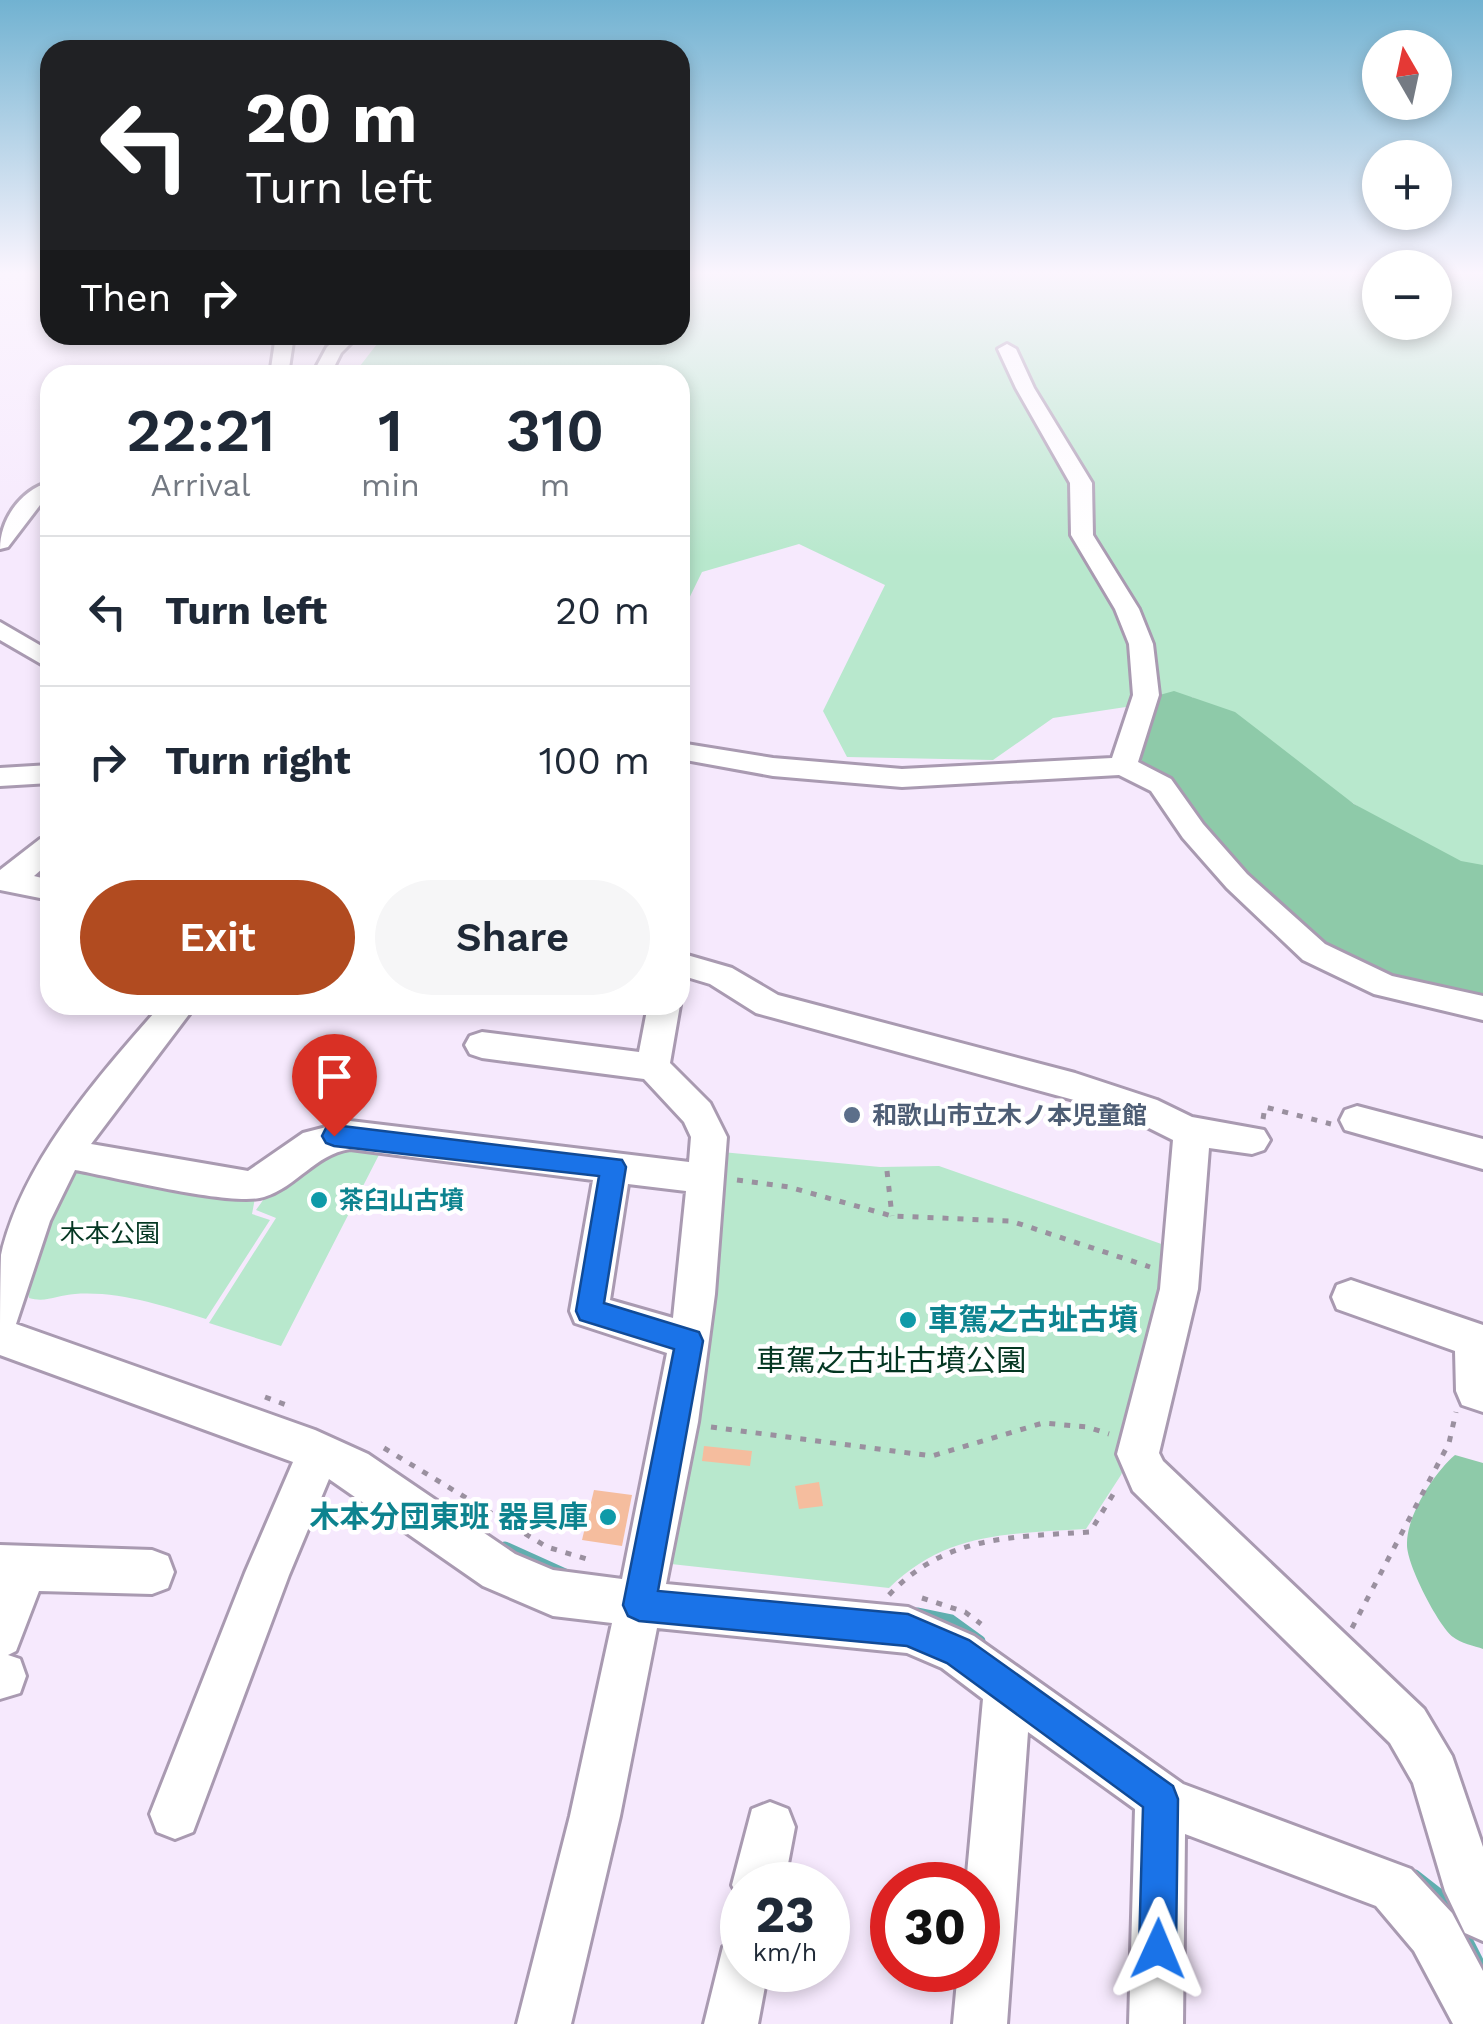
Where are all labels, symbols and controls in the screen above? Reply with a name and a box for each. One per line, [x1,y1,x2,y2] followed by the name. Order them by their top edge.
[1362,30,1452,120] north arrow
[1362,30,1452,340] map controls
[245,77,418,159] text: 20 m
[80,80,210,210] icon: left
[1362,140,1452,230] button: +
[245,161,432,214] text: Turn left
[1362,250,1452,340] button: −
[191,270,246,325] icon: right
[80,276,171,320] text: Then
[126,395,275,466] text: 22:21
[378,395,403,466] text: 1
[506,395,604,466] text: 310
[151,466,250,504] text: Arrival
[361,466,420,504] text: min
[540,466,570,504] text: m
[80,584,135,639] icon: left
[165,589,327,633] text: Turn left
[555,589,650,633] text: 20 m
[80,734,135,789] icon: right
[165,739,351,783] text: Turn right
[539,739,650,783] text: 100 m
[80,880,355,995] button: Exit
[375,880,650,995] button: Share
[292,1034,377,1137] pin
[307,1049,362,1104] icon: arrive
[872,1101,1147,1130] place label: 和歌山市立木ノ本児童館
[841,1104,863,1126] marker: 和歌山市立木ノ本児童館
[339,1186,464,1215] place label: 茶臼山古墳
[308,1189,330,1211] marker: 茶臼山古墳
[60,1219,160,1248] park label: 木本公園
[928,1302,1138,1337] place label: 車駕之古址古墳
[897,1309,919,1331] marker: 車駕之古址古墳
[756,1343,1026,1378] park label: 車駕之古址古墳公園
[309,1499,588,1534] place label: 木本分団東班 器具庫
[597,1506,619,1528] marker: 木本分団東班 器具庫
[870,1862,1000,1992] speed limit sign: 30
[755,1885,815,1944] text: 23
[1106,1897,1210,2001] position arrow
[753,1938,817,1967] text: km/h

